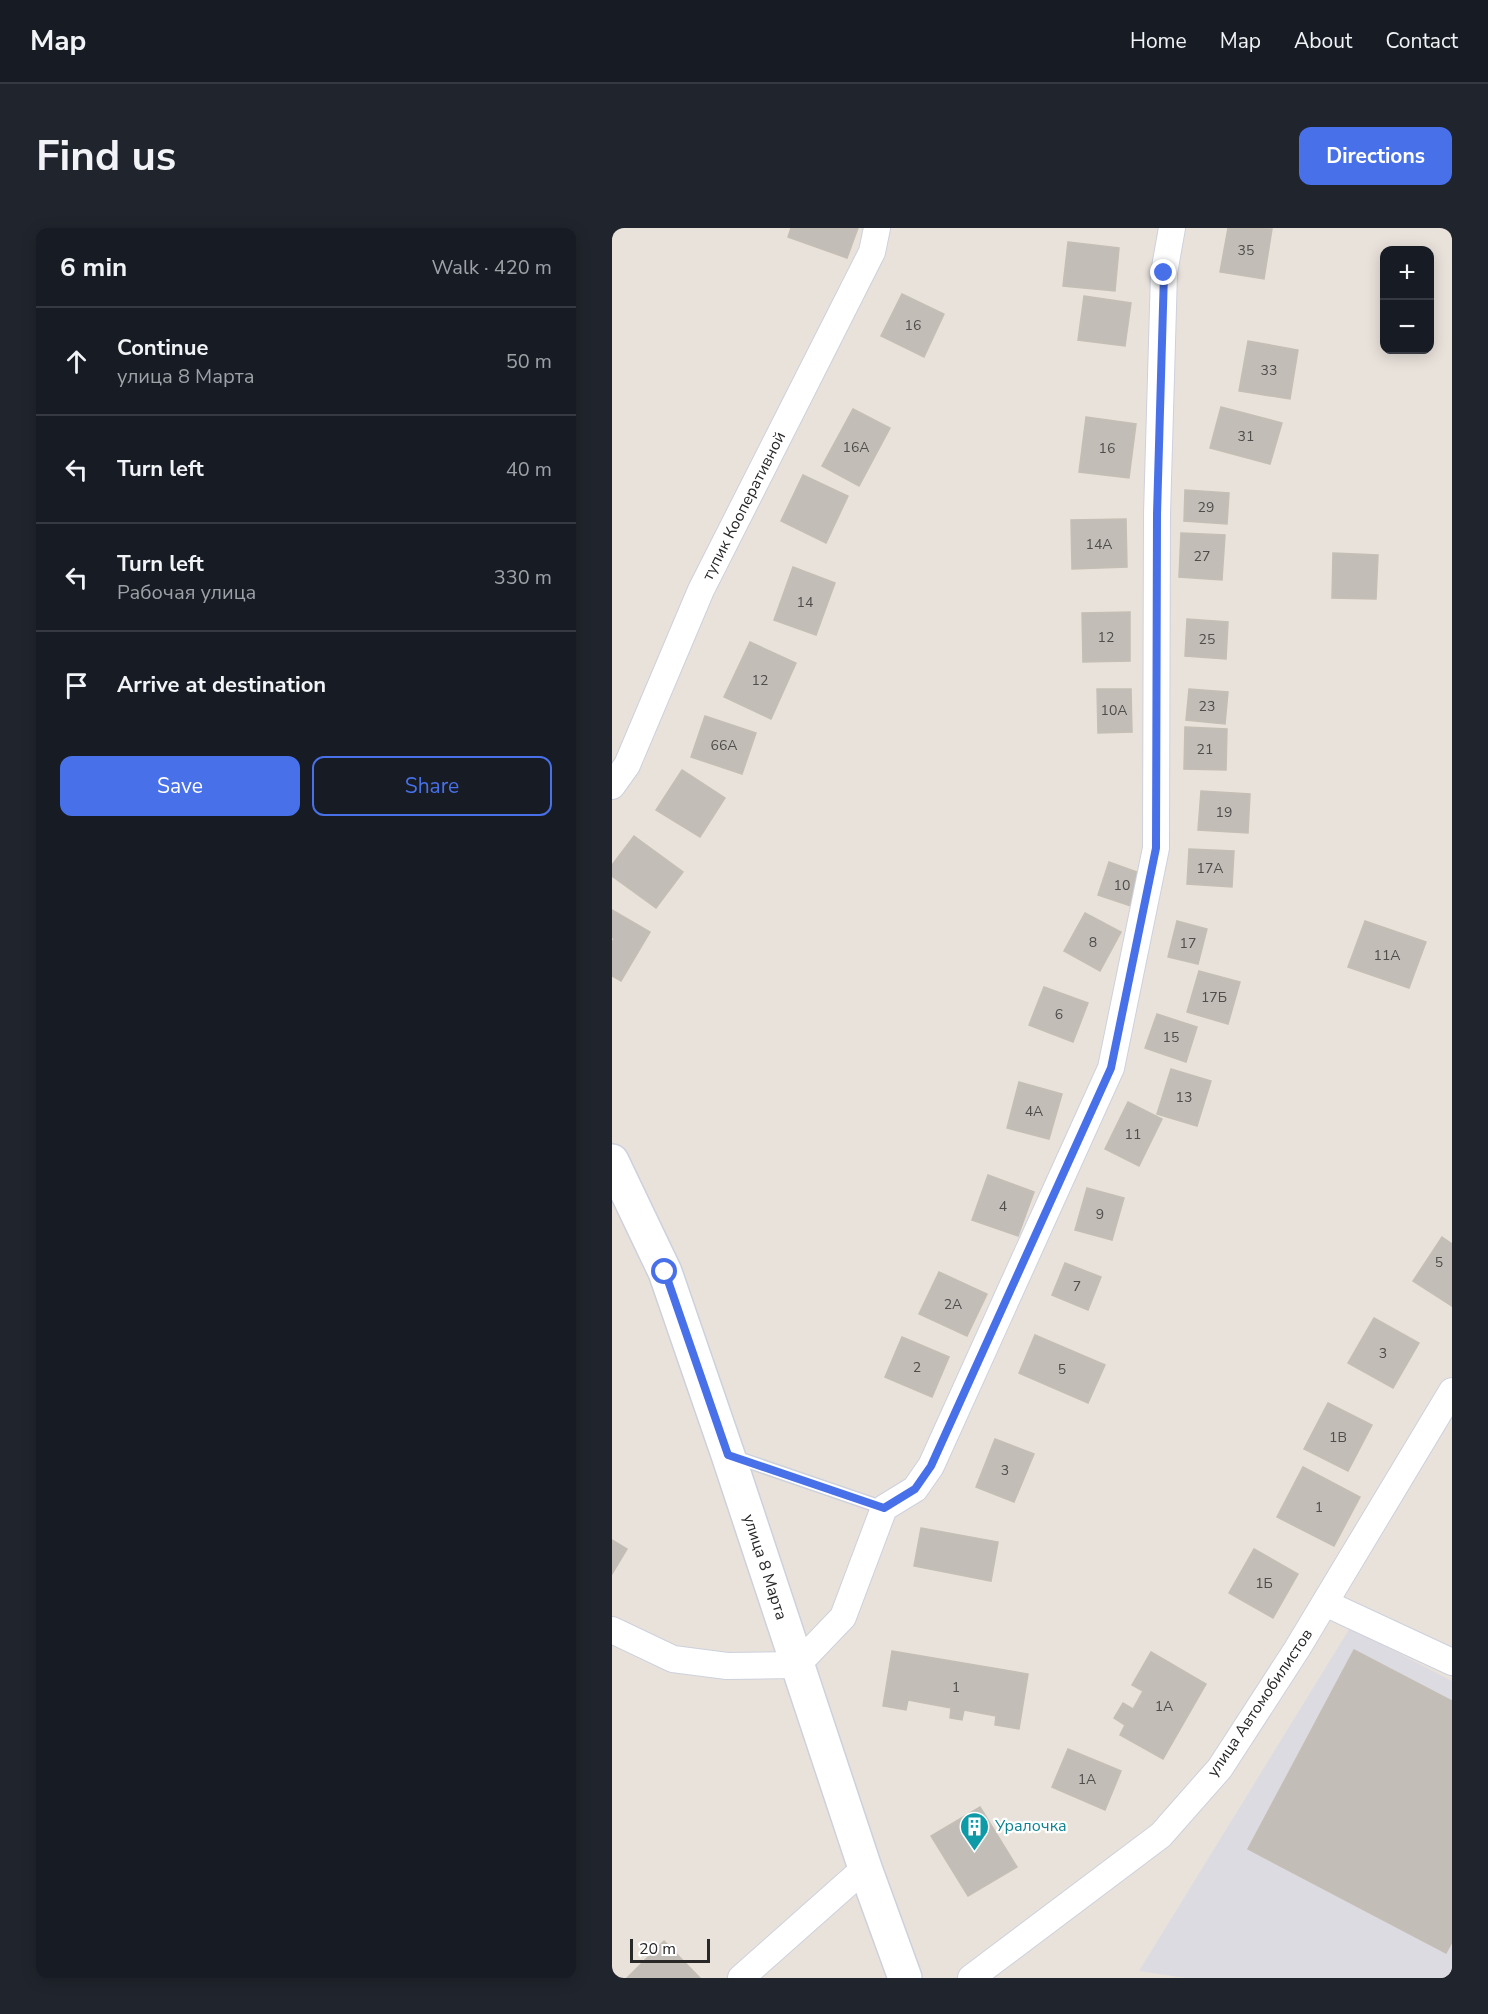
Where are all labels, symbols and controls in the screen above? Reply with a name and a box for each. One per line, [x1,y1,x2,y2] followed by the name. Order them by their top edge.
[30,22,86,60] text: Map
[1130,27,1187,55] text: Home
[1220,27,1261,55] text: Map
[1294,27,1352,55] text: About
[1385,27,1458,55] text: Contact
[1299,127,1452,185] button: Directions
[36,128,176,185] text: Find us
[1238,241,1254,260] house number: 35
[1380,246,1434,354] map controls
[1380,246,1434,300] button: +
[60,250,127,285] text: 6 min
[432,254,552,281] text: Walk · 420 m
[1150,259,1176,285] route end
[1380,300,1434,354] button: −
[905,316,921,335] house number: 16
[117,333,208,363] text: Continue
[60,345,93,378] icon: ahead
[506,348,552,375] text: 50 m
[1261,361,1277,380] house number: 33
[117,363,254,390] text: улица 8 Марта
[1238,427,1254,446] house number: 31
[697,428,791,584] street label: тупик Кооперативной
[842,438,870,457] house number: 16А
[1099,439,1115,458] house number: 16
[60,453,93,486] icon: left
[117,454,204,484] text: Turn left
[506,456,552,483] text: 40 m
[1198,498,1214,517] house number: 29
[1085,535,1113,554] house number: 14А
[1194,547,1210,566] house number: 27
[117,549,204,579] text: Turn left
[60,561,93,594] icon: left
[494,564,552,591] text: 330 m
[117,579,256,606] text: Рабочая улица
[797,593,813,612] house number: 14
[1098,628,1114,647] house number: 12
[1199,630,1215,649] house number: 25
[60,669,93,702] icon: arrive
[117,670,326,700] text: Arrive at destination
[752,671,768,690] house number: 12
[1199,697,1215,716] house number: 23
[1100,701,1128,720] house number: 10А
[710,736,738,755] house number: 66А
[1197,740,1213,759] house number: 21
[60,756,300,816] button: Save
[312,756,552,816] button: Share
[1216,803,1232,822] house number: 19
[1196,859,1224,878] house number: 17А
[1114,876,1130,895] house number: 10
[1089,933,1097,952] house number: 8
[1180,934,1196,953] house number: 17
[1373,946,1401,965] house number: 11А
[1201,988,1227,1007] house number: 17Б
[1055,1005,1063,1024] house number: 6
[1163,1028,1179,1047] house number: 15
[1176,1088,1192,1107] house number: 13
[1025,1102,1043,1121] house number: 4А
[1125,1125,1141,1144] house number: 11
[999,1197,1007,1216] house number: 4
[1096,1205,1104,1224] house number: 9
[1435,1253,1443,1272] house number: 5
[651,1258,677,1284] route start
[1073,1277,1081,1296] house number: 7
[944,1295,962,1314] house number: 2А
[1379,1344,1387,1363] house number: 3
[913,1358,921,1377] house number: 2
[1058,1360,1066,1379] house number: 5
[1329,1428,1347,1447] house number: 1В
[1001,1461,1009,1480] house number: 3
[1315,1498,1323,1517] house number: 1
[738,1511,792,1623] street label: улица 8 Марта
[1255,1574,1273,1593] house number: 1Б
[1202,1624,1318,1781] street label: улица Автомобилистов
[952,1678,960,1697] house number: 1
[1155,1697,1173,1716] house number: 1А
[1078,1770,1096,1789] house number: 1А
[958,1810,990,1852] building icon: Уралочка
[994,1815,1067,1837] place label: Уралочка
[630,1936,710,1964] scale bar
[639,1938,676,1960] text: 20 m

